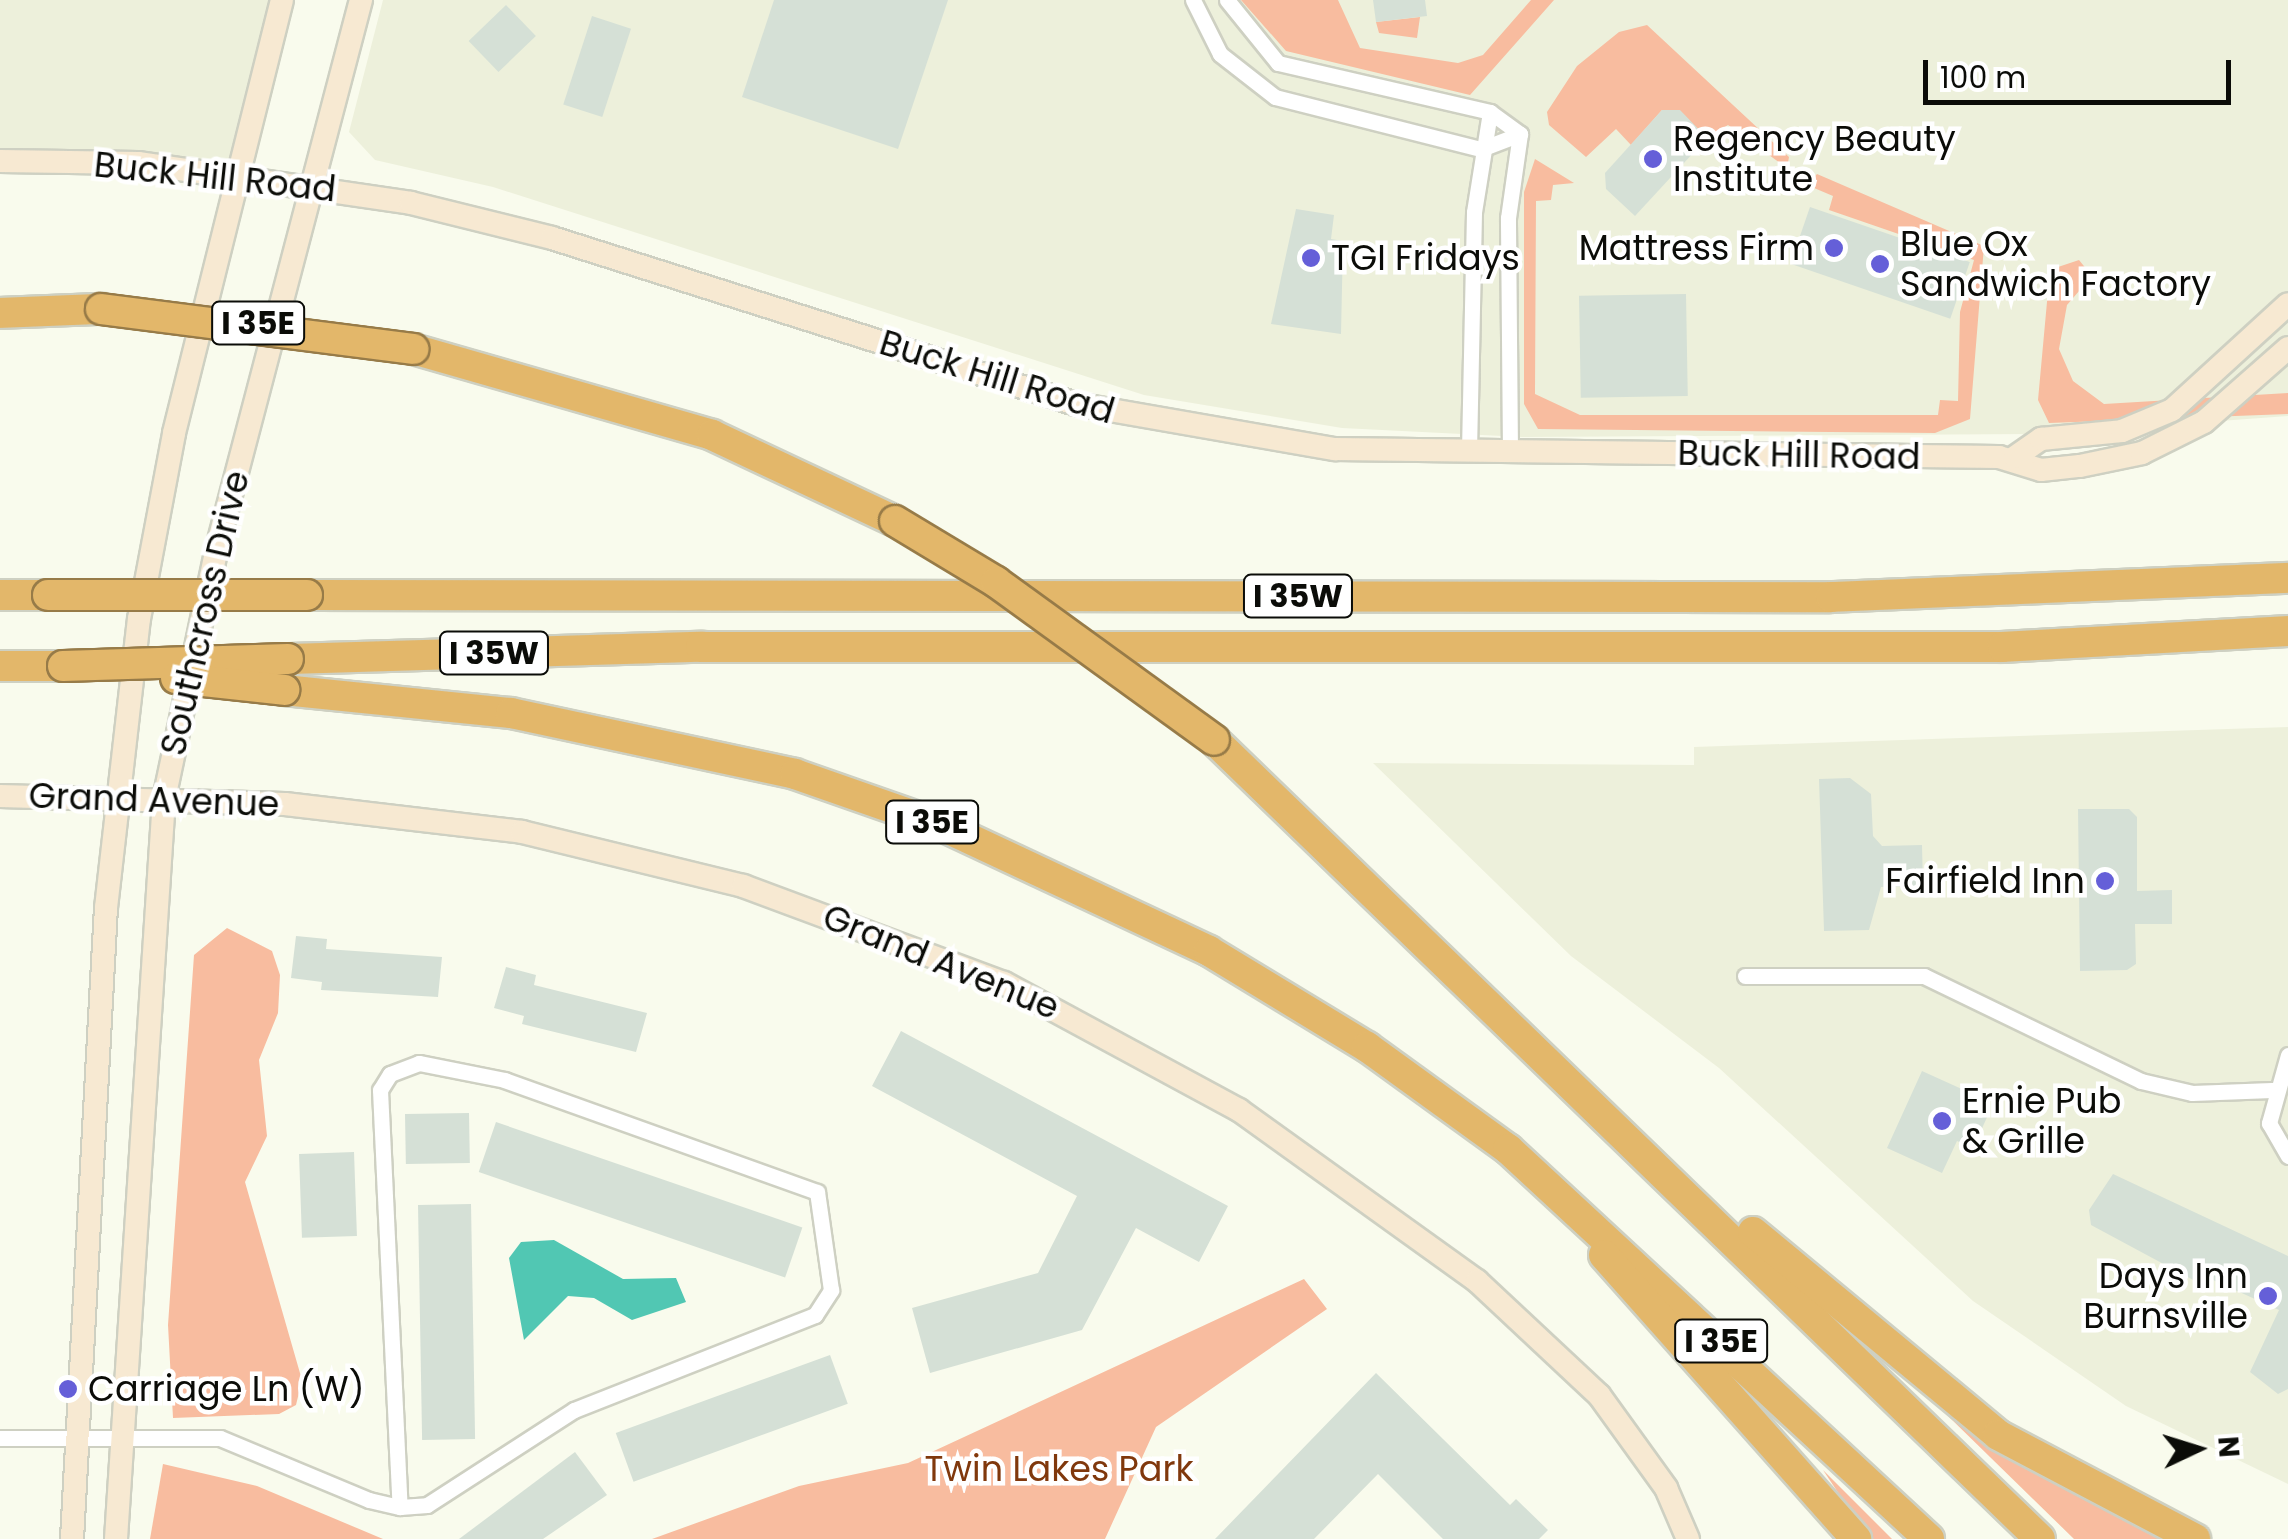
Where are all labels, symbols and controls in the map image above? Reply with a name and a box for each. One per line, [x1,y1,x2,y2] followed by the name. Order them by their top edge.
[1928,40,2236,102] scale bar
[1940,56,2026,99] text: 100 m
[1673,118,1956,200] place label: Regency Beauty Institute
[92,143,338,211] street label: Buck Hill Road
[1642,148,1664,170] marker: Regency Beauty Institute
[1900,223,2211,305] place label: Blue Ox Sandwich Factory
[1579,227,1814,269] place label: Mattress Firm
[1331,237,1520,279] place label: TGI Fridays
[1823,237,1845,259] marker: Mattress Firm
[1300,247,1322,269] marker: TGI Fridays
[1869,253,1891,275] marker: Blue Ox Sandwich Factory
[210,296,306,350] road number: I 35E
[875,321,1119,433] street label: Buck Hill Road
[1677,432,1921,478] street label: Buck Hill Road
[152,467,258,759] street label: Southcross Drive
[1240,569,1356,623] road number: I 35W
[436,626,552,680] road number: I 35W
[28,775,280,825] street label: Grand Avenue
[884,795,980,849] road number: I 35E
[1885,860,2085,902] place label: Fairfield Inn
[2094,870,2116,892] marker: Fairfield Inn
[817,896,1065,1028] street label: Grand Avenue
[1962,1080,2121,1162] place label: Ernie Pub & Grille
[1931,1110,1953,1132] marker: Ernie Pub & Grille
[2083,1255,2248,1337] place label: Days Inn Burnsville
[2257,1285,2279,1307] marker: Days Inn Burnsville
[1674,1314,1768,1368] road number: I 35E
[88,1368,365,1410] place label: Carriage Ln (W)
[57,1378,79,1400] marker: Carriage Ln (W)
[2148,1399,2248,1499] north arrow
[2208,1435,2249,1459] text: N
[924,1448,1194,1490] park label: Twin Lakes Park

